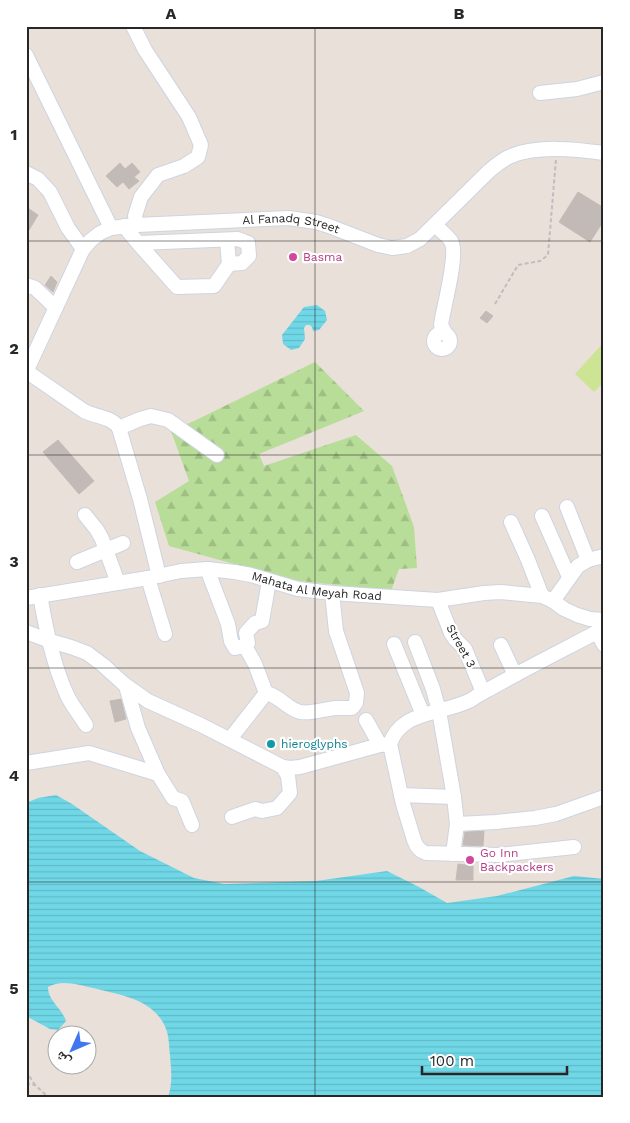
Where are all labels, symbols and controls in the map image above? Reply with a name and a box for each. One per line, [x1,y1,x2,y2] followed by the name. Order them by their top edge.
[166,4,177,23] text: A
[454,4,465,23] text: B
[11,125,17,144] text: 1
[242,211,342,236] street label: Al Fanadq Street
[303,250,342,264] place label: Basma
[287,251,299,263] marker: Basma
[9,339,19,358] text: 2
[9,552,19,571] text: 3
[250,569,382,603] street label: Mahata Al Meyah Road
[443,622,479,670] street label: Street 3
[281,737,348,751] place label: hieroglyphs
[265,738,277,750] marker: hieroglyphs
[9,766,19,785] text: 4
[480,846,554,874] place label: Go Inn Backpackers
[464,854,476,866] marker: Go Inn Backpackers
[9,979,19,998] text: 5
[48,1026,98,1076] north arrow
[422,1043,568,1075] scale bar
[52,1047,74,1070] text: ش
[430,1052,474,1070] text: 100 m

